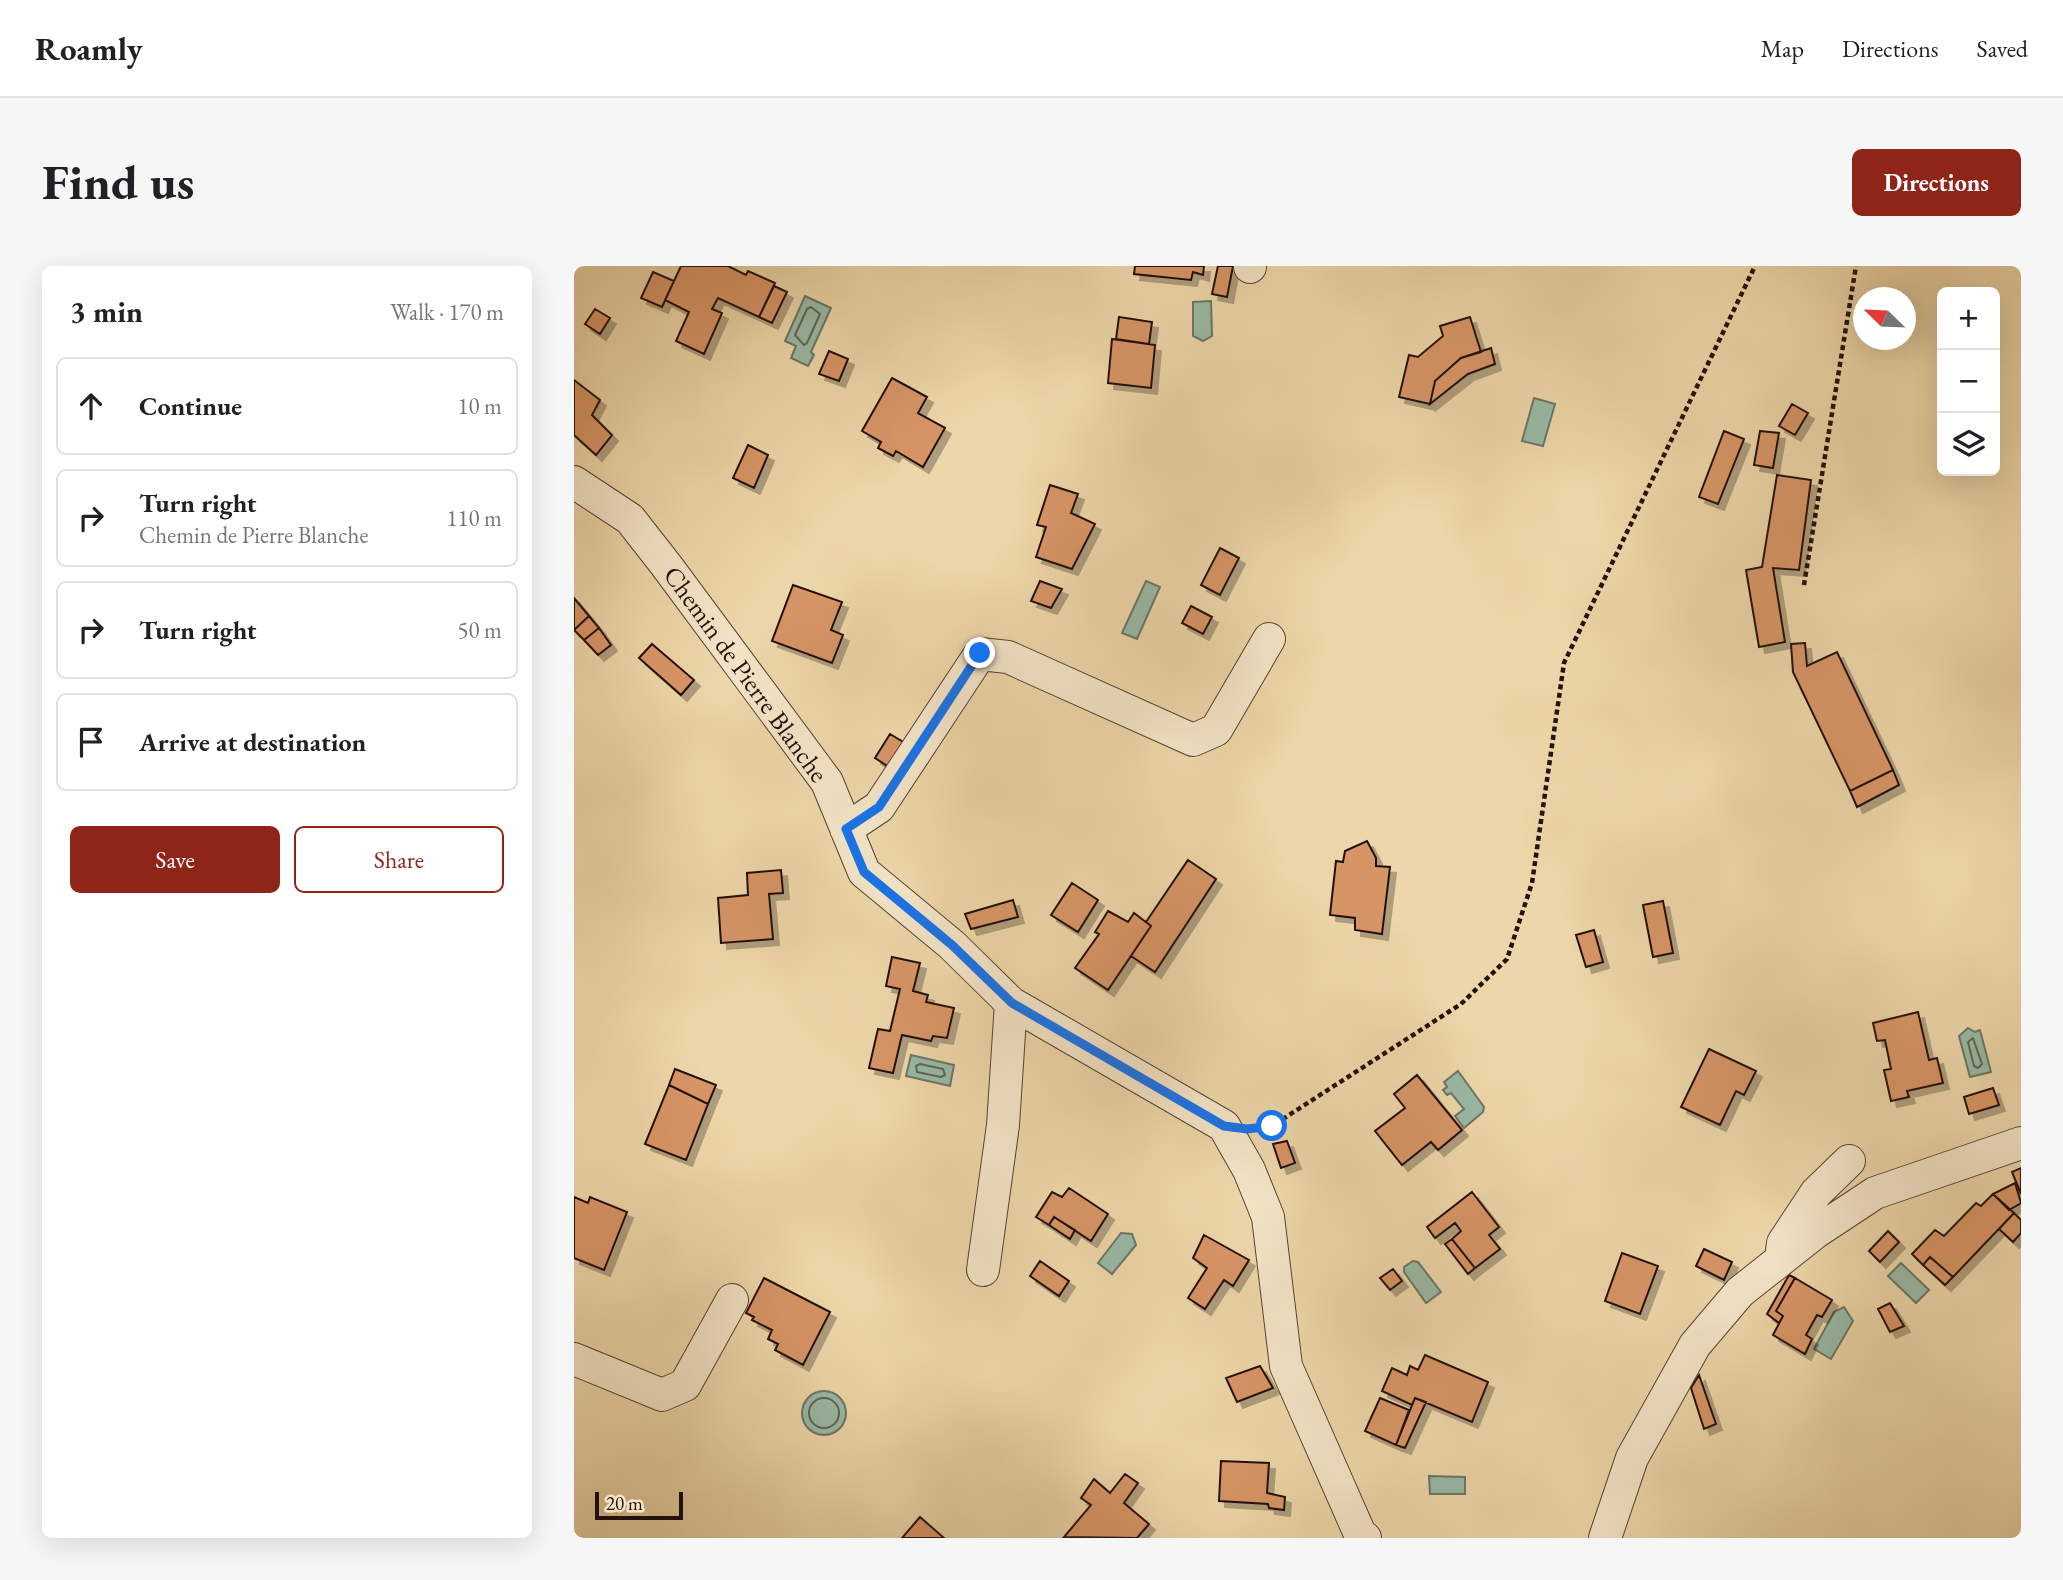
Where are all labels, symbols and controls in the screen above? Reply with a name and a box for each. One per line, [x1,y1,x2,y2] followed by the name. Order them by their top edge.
[35,27,143,70] text: Roamly
[1761,33,1804,64] text: Map
[1842,33,1939,64] text: Directions
[1977,33,2028,64] text: Saved
[1852,149,2021,216] button: Directions
[42,150,194,214] text: Find us
[1853,287,1916,350] north arrow
[1937,287,2000,476] map controls
[1937,287,2000,350] button: +
[70,292,143,331] text: 3 min
[390,297,504,327] text: Walk · 170 m
[1937,350,2000,413] button: −
[72,387,110,425] icon: ahead
[139,389,242,423] text: Continue
[457,391,502,421] text: 10 m
[1937,413,2000,476] button: layers
[139,486,257,520] text: Turn right
[72,499,110,537] icon: right
[446,503,502,533] text: 110 m
[139,520,368,550] text: Chemin de Pierre Blanche
[656,559,836,789] street label: Chemin de Pierre Blanche
[72,611,110,649] icon: right
[139,613,257,647] text: Turn right
[457,615,502,645] text: 50 m
[964,637,995,668] route end
[72,723,110,761] icon: arrive
[139,725,366,759] text: Arrive at destination
[70,826,280,893] button: Save
[294,826,504,893] button: Share
[1256,1110,1287,1141] route start
[595,1489,682,1521] scale bar
[606,1491,643,1516] text: 20 m

